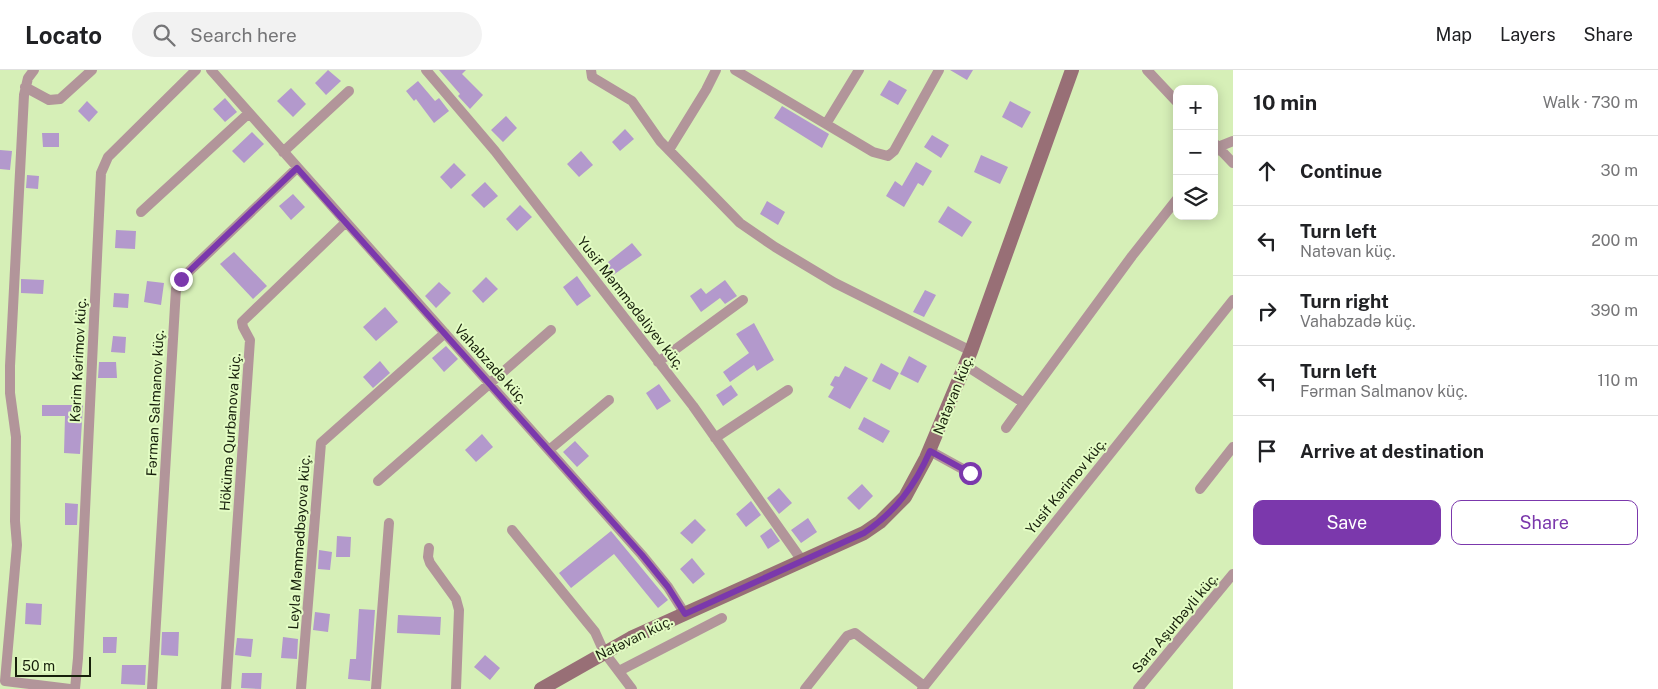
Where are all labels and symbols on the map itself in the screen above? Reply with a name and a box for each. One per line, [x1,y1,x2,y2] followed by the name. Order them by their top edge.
[574,233,688,373] street label: Yusif Məmmədəliyev küç.
[170,268,193,291] route end
[67,297,89,423] street label: Kərim Kərimov küç.
[451,321,531,407] street label: Vahabzadə küç.
[143,329,167,477] street label: Fərman Salmanov küç.
[216,352,244,512] street label: Hökümə Qurbanova küç.
[930,353,976,437] street label: Natəvan küç.
[1023,435,1109,537] street label: Yusif Kərimov küç.
[285,454,313,630] street label: Leyla Məmmədbəyova küç.
[959,462,982,485] route start
[1129,570,1221,676] street label: Sara Aşurbəyli küç.
[593,612,675,664] street label: Natəvan küç.
[15,654,91,677] scale bar

